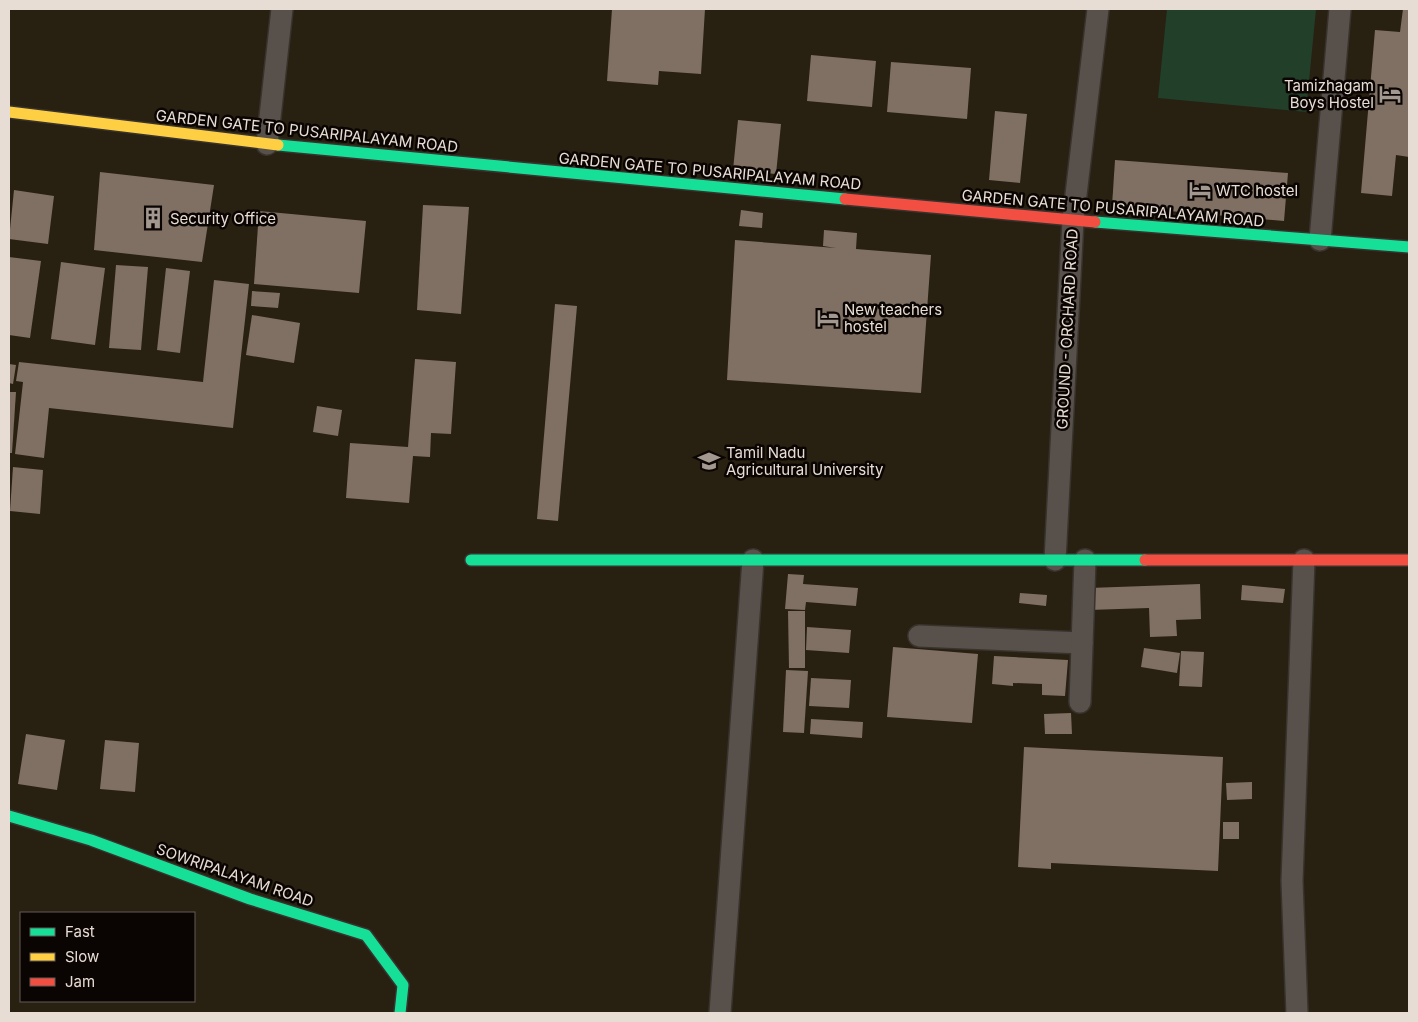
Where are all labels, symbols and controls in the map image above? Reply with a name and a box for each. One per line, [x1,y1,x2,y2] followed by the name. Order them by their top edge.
[1284,76,1374,112] place label: Tamizhagam Boys Hostel
[1377,81,1403,107] hotel icon: Tamizhagam Boys Hostel
[155,106,459,156] street label: GARDEN GATE TO PUSARIPALAYAM ROAD
[558,148,862,194] street label: GARDEN GATE TO PUSARIPALAYAM ROAD
[1187,177,1213,203] hotel icon: WTC hostel
[1216,181,1298,200] place label: WTC hostel
[961,185,1265,231] street label: GARDEN GATE TO PUSARIPALAYAM ROAD
[140,205,166,231] building icon: Security Office
[170,209,276,228] place label: Security Office
[1052,228,1082,430] street label: GROUND - ORCHARD ROAD
[844,300,942,336] place label: New teachers hostel
[815,305,841,331] hotel icon: New teachers hostel
[726,443,884,479] place label: Tamil Nadu Agricultural University
[696,448,722,474] school or university icon: Tamil Nadu Agricultural University
[154,839,316,911] street label: SOWRIPALAYAM ROAD
[20,912,195,1002] legend
[65,922,95,941] text: Fast
[65,947,99,966] text: Slow
[65,972,95,991] text: Jam

